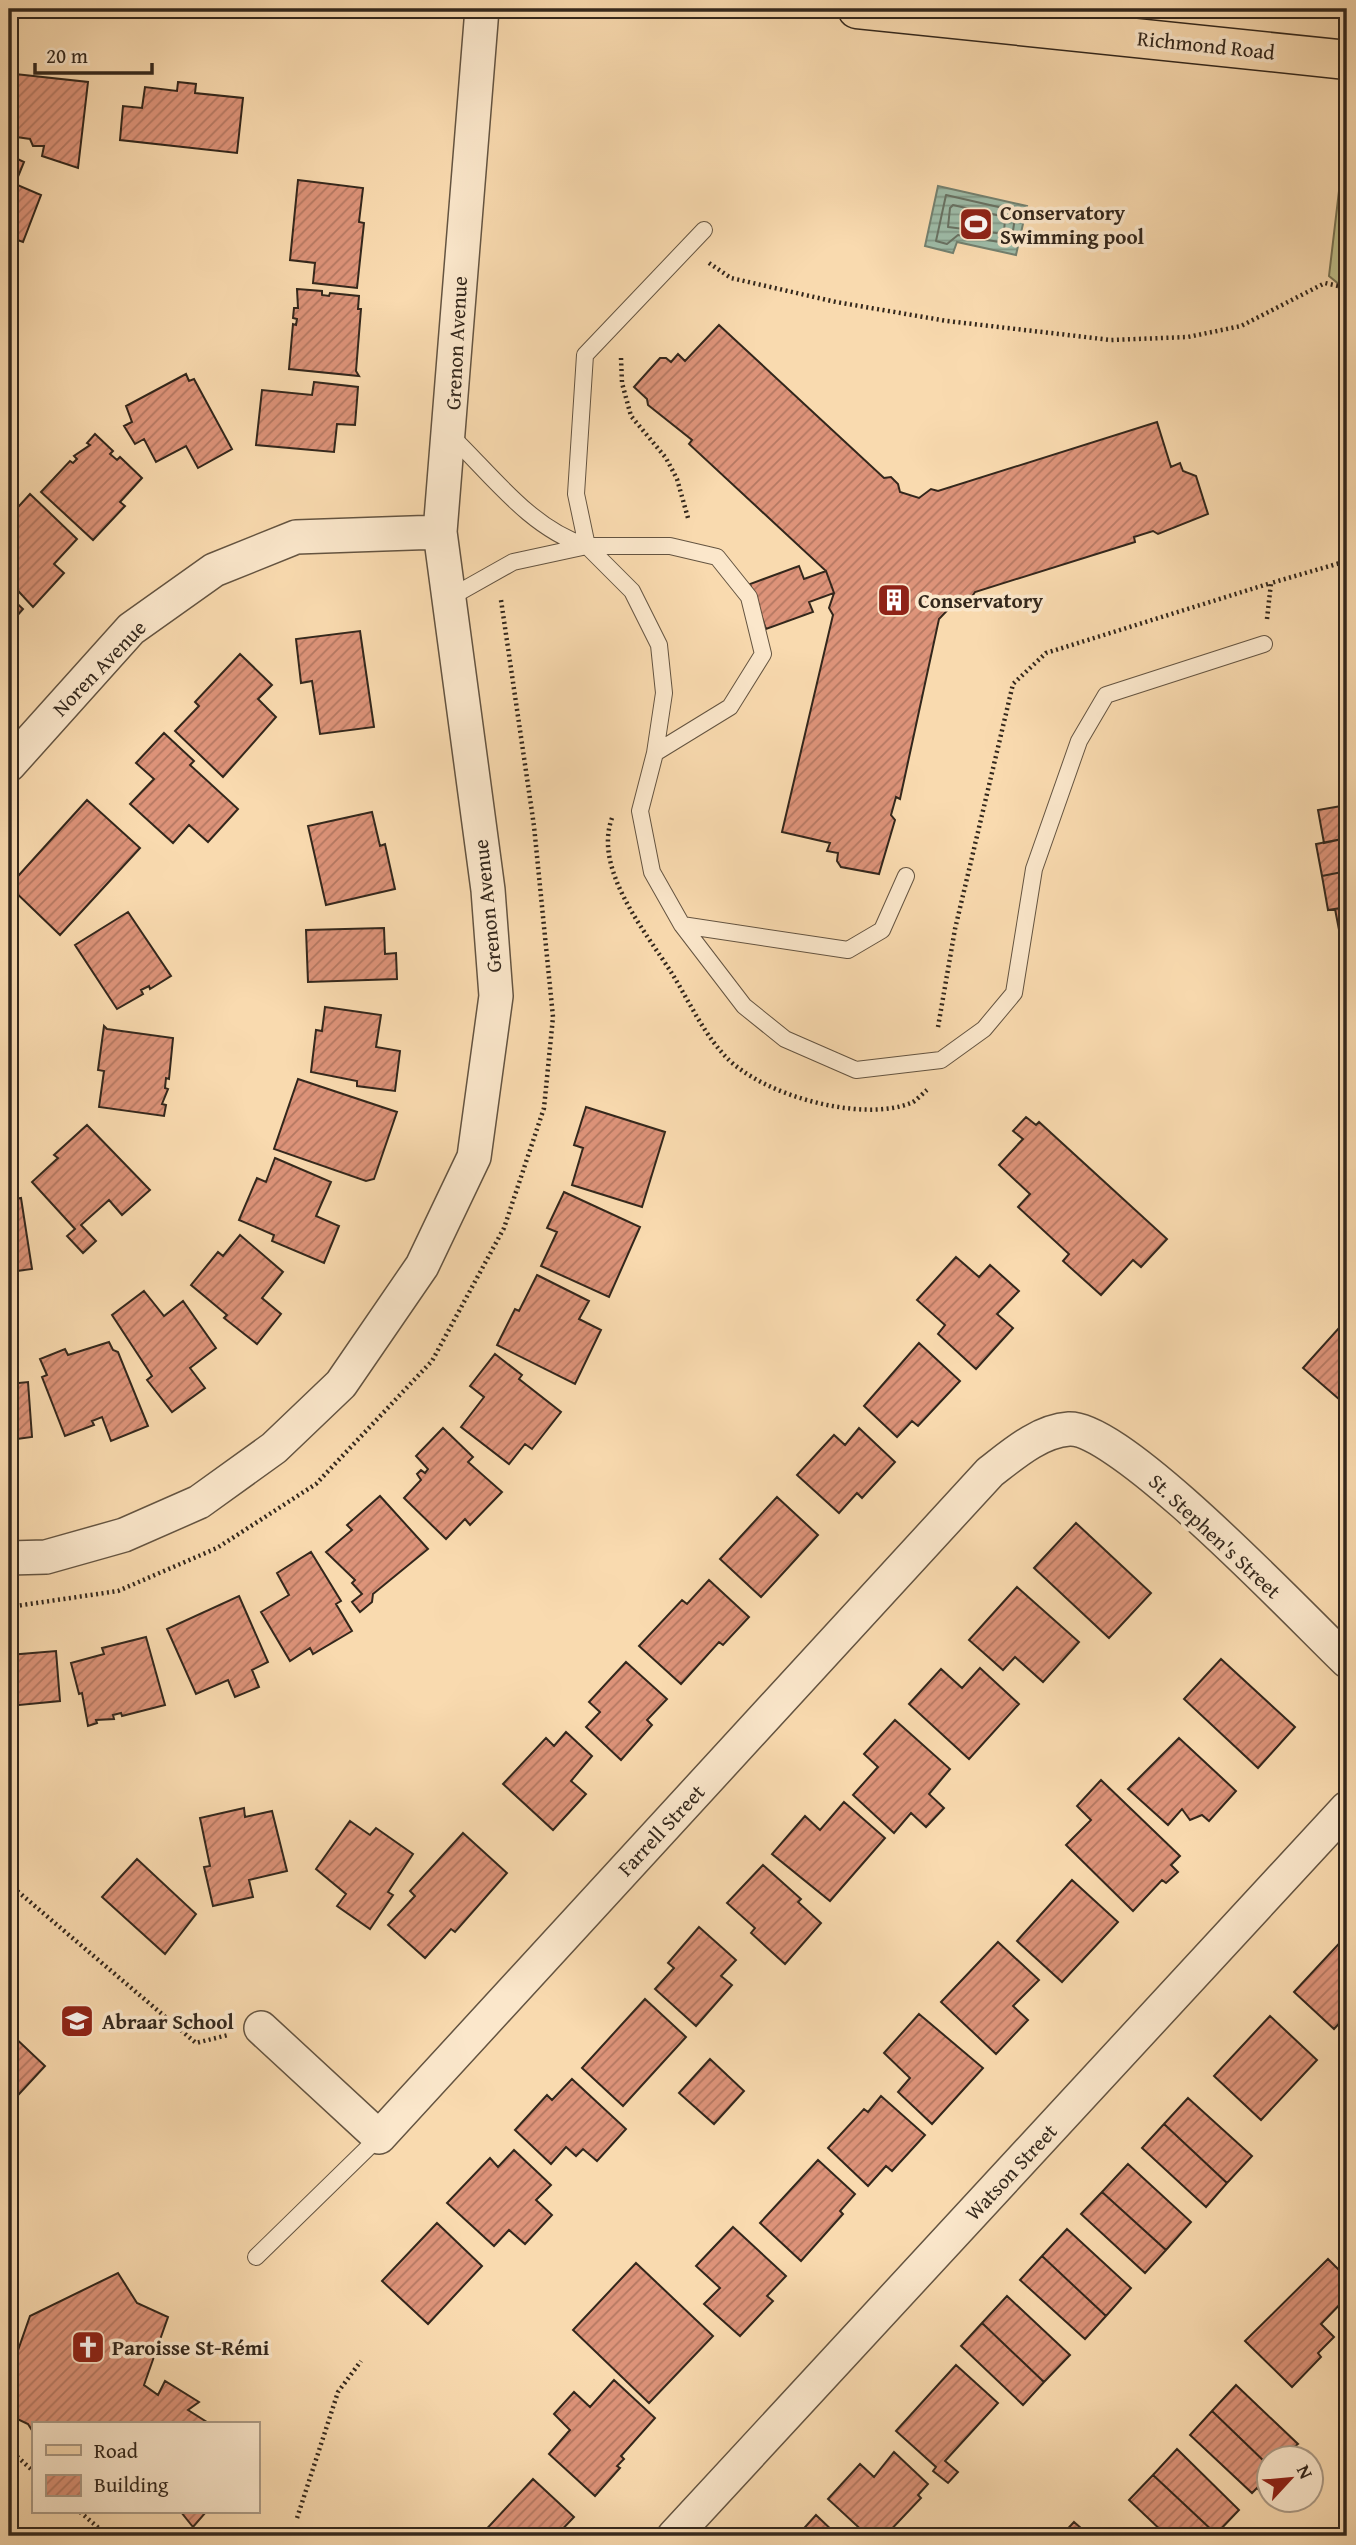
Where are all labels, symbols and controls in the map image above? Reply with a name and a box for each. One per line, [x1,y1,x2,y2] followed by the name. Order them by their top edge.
[1136,22,1277,68] street label: Richmond Road
[35,32,152,76] scale bar
[46,40,88,71] text: 20 m
[1000,197,1145,252] place label: Conservatory Swimming pool
[957,205,995,243] sports icon: Conservatory Swimming pool
[437,275,475,411] street label: Grenon Avenue
[875,581,913,619] building icon: Conservatory
[918,585,1043,616] place label: Conservatory
[45,613,153,723] street label: Noren Avenue
[465,838,509,974] street label: Grenon Avenue
[1142,1466,1289,1606] street label: St. Stephen's Street
[610,1777,712,1883] street label: Farrell Street
[58,2002,96,2040] school or university icon: Abraar School
[102,2006,234,2037] place label: Abraar School
[958,2116,1065,2228] street label: Watson Street
[69,2328,107,2366] church icon: Paroisse St-Rémi
[112,2332,270,2363] place label: Paroisse St-Rémi
[32,2422,259,2514] legend
[94,2435,139,2466] text: Road
[1254,2444,1324,2514] north arrow
[1290,2460,1321,2484] text: N
[94,2469,169,2500] text: Building

